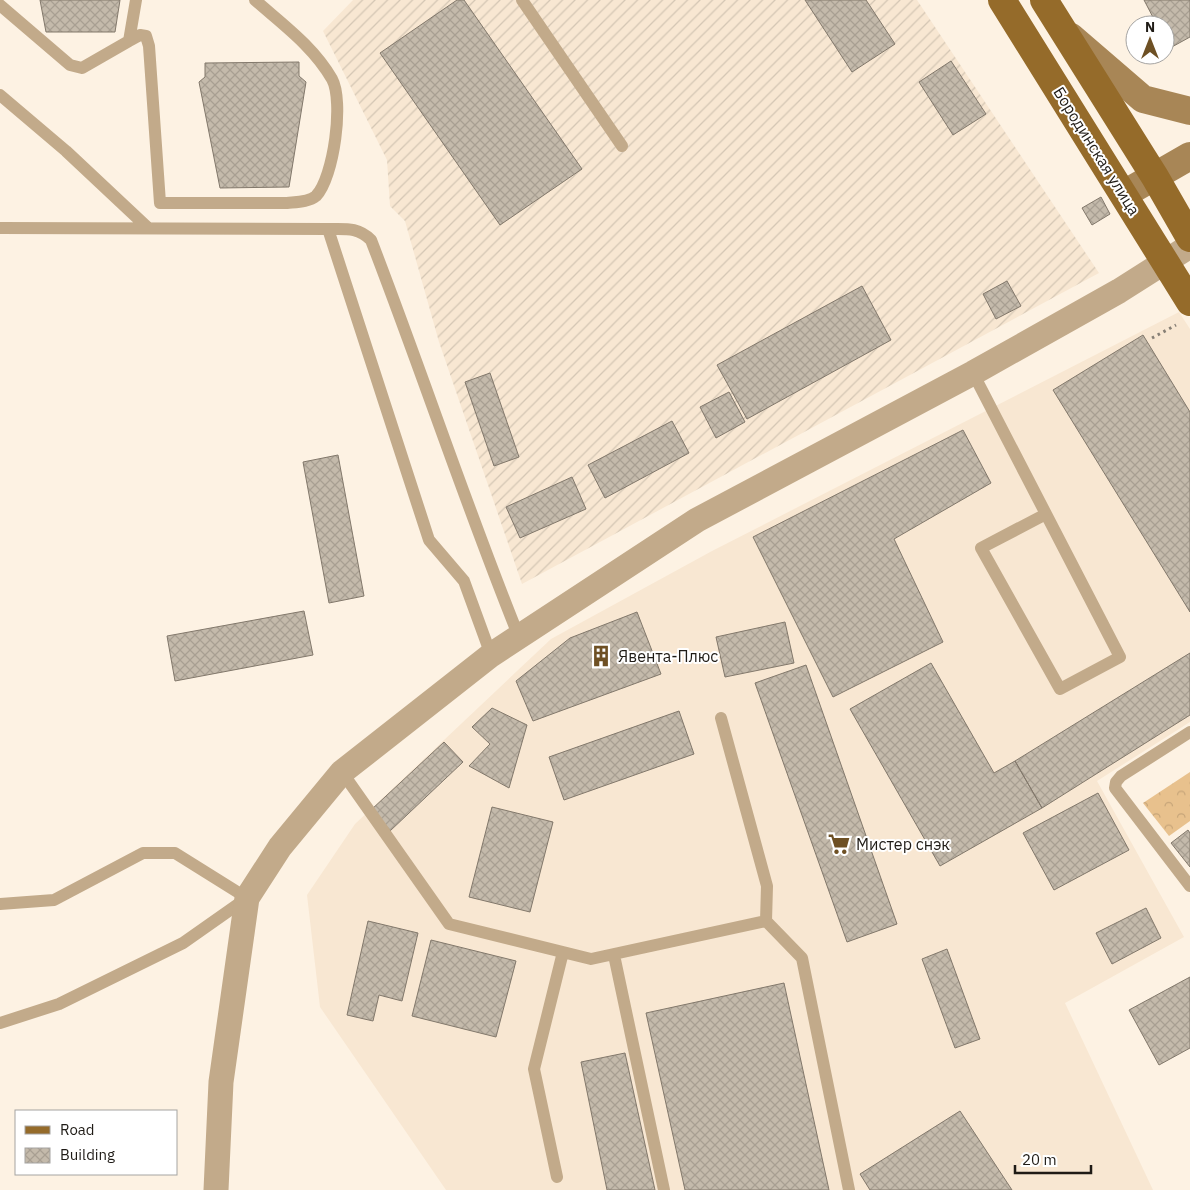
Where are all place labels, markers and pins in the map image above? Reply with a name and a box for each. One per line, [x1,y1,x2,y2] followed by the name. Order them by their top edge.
[588,643,614,669] building icon: Явента-Плюс
[618,646,718,666] place label: Явента-Плюс
[826,831,852,857] supermarket icon: Мистер снэк
[856,834,950,854] place label: Мистер снэк

